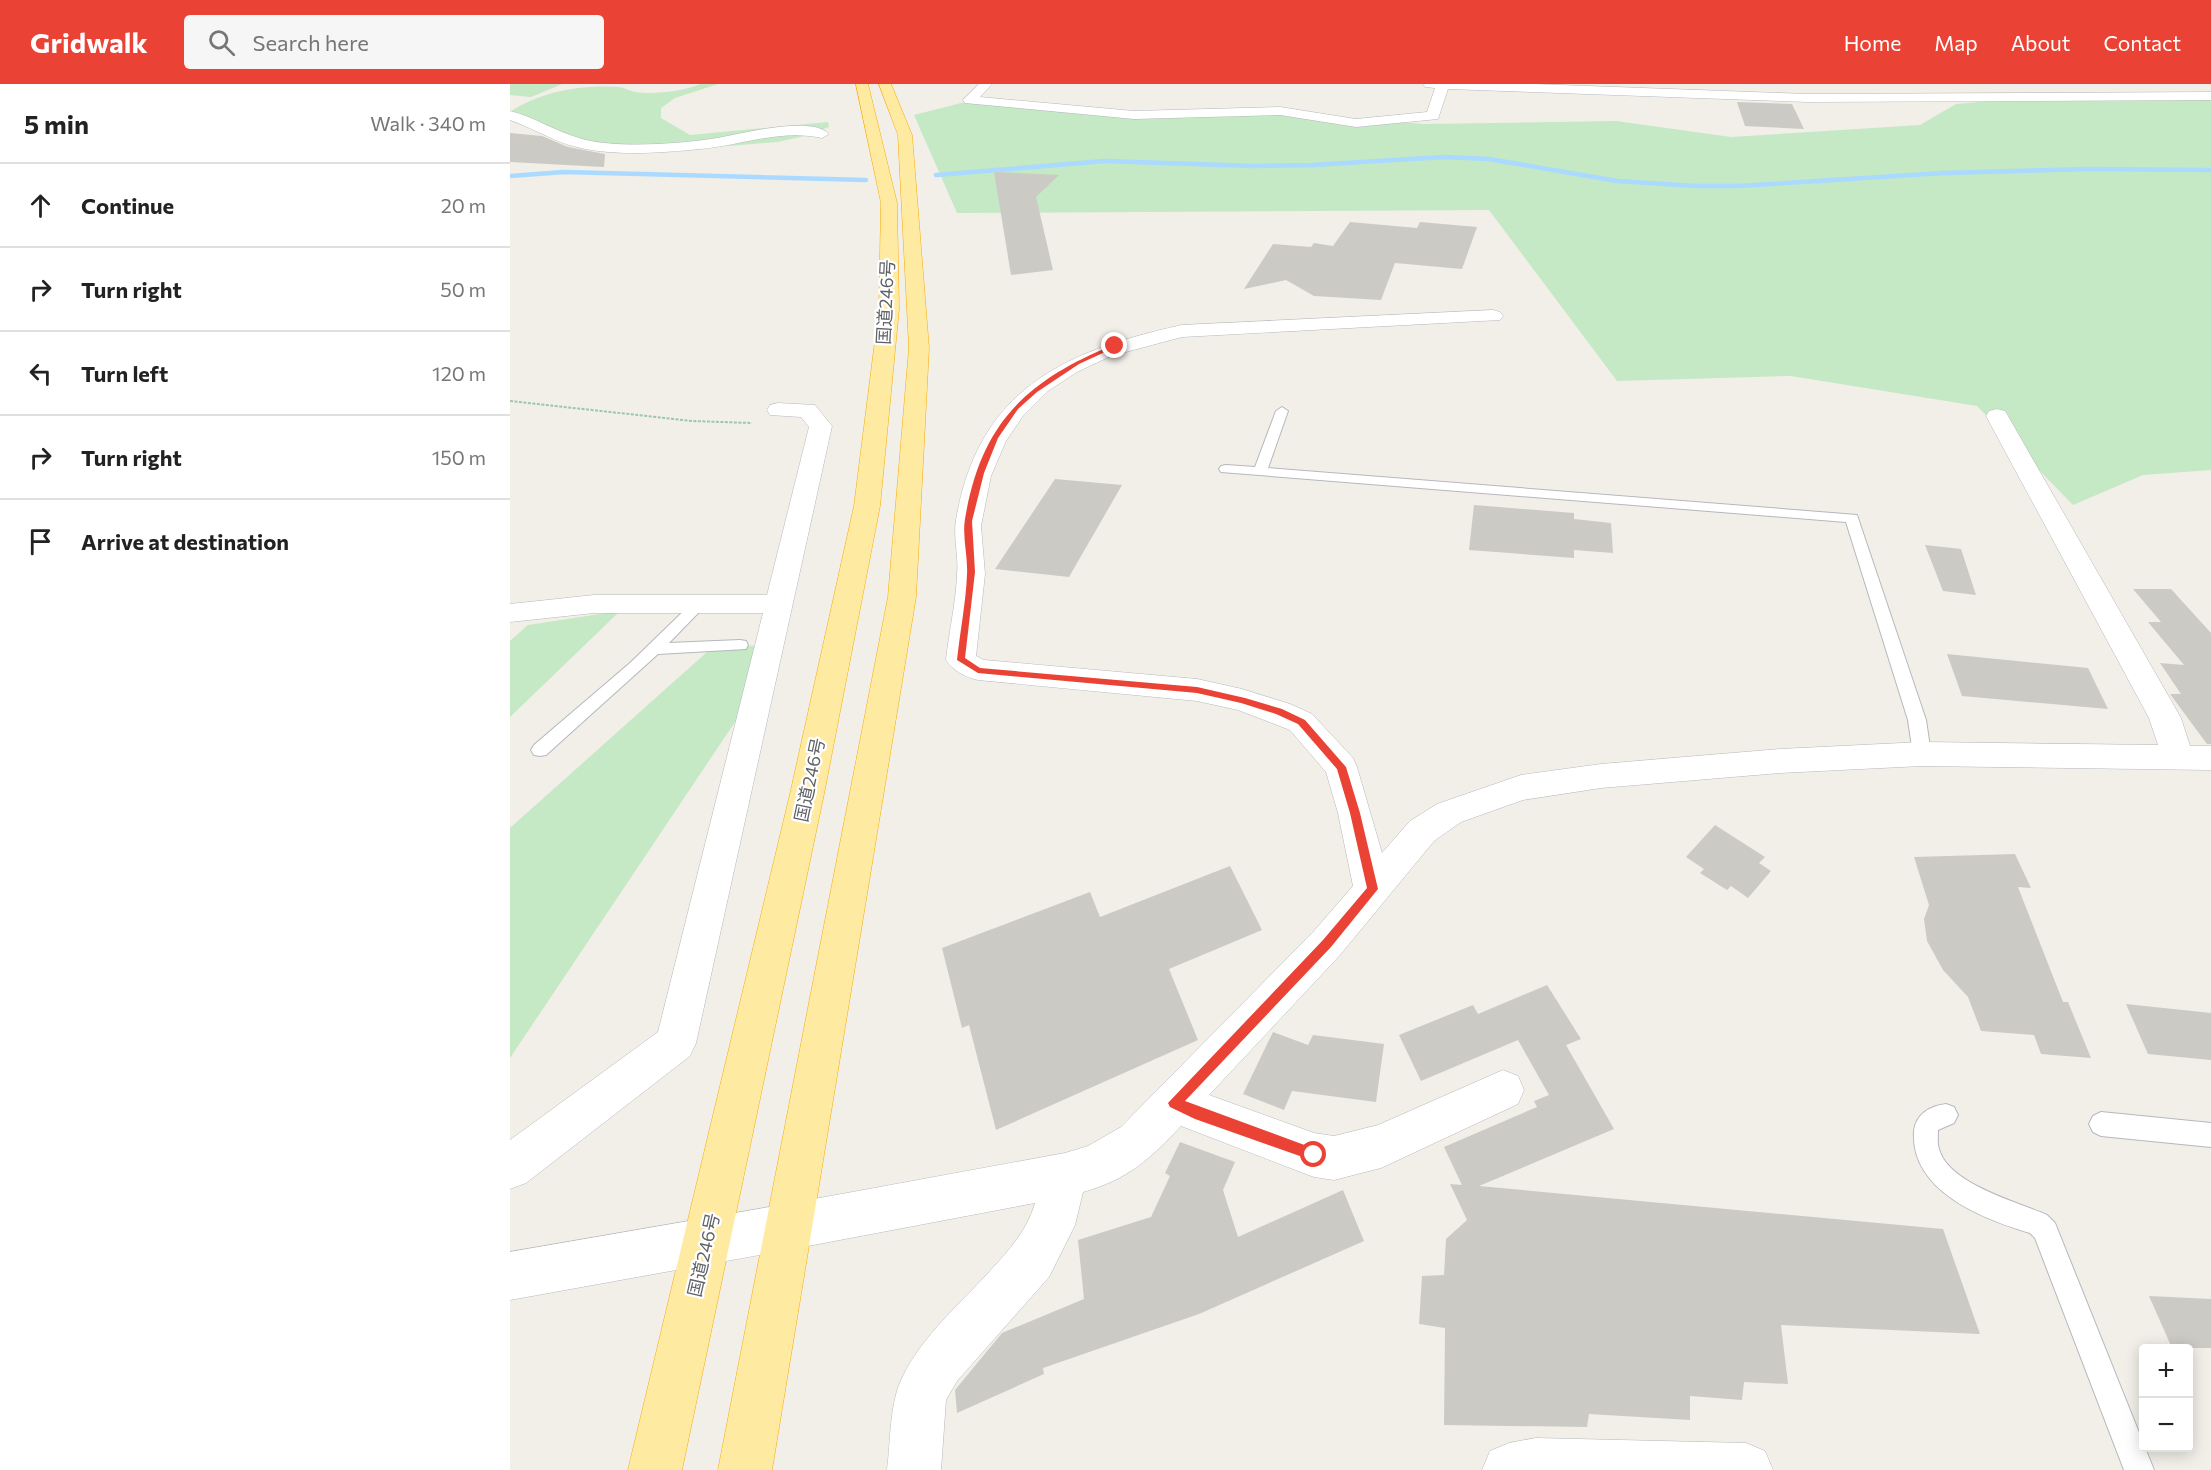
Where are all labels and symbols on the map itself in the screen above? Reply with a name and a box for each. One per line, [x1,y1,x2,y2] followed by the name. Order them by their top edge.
[872,259,898,345] street label: 国道246号
[1101,332,1127,358] route end
[789,736,829,824] street label: 国道246号
[1300,1141,1326,1167] route start
[683,1211,723,1299] street label: 国道246号

